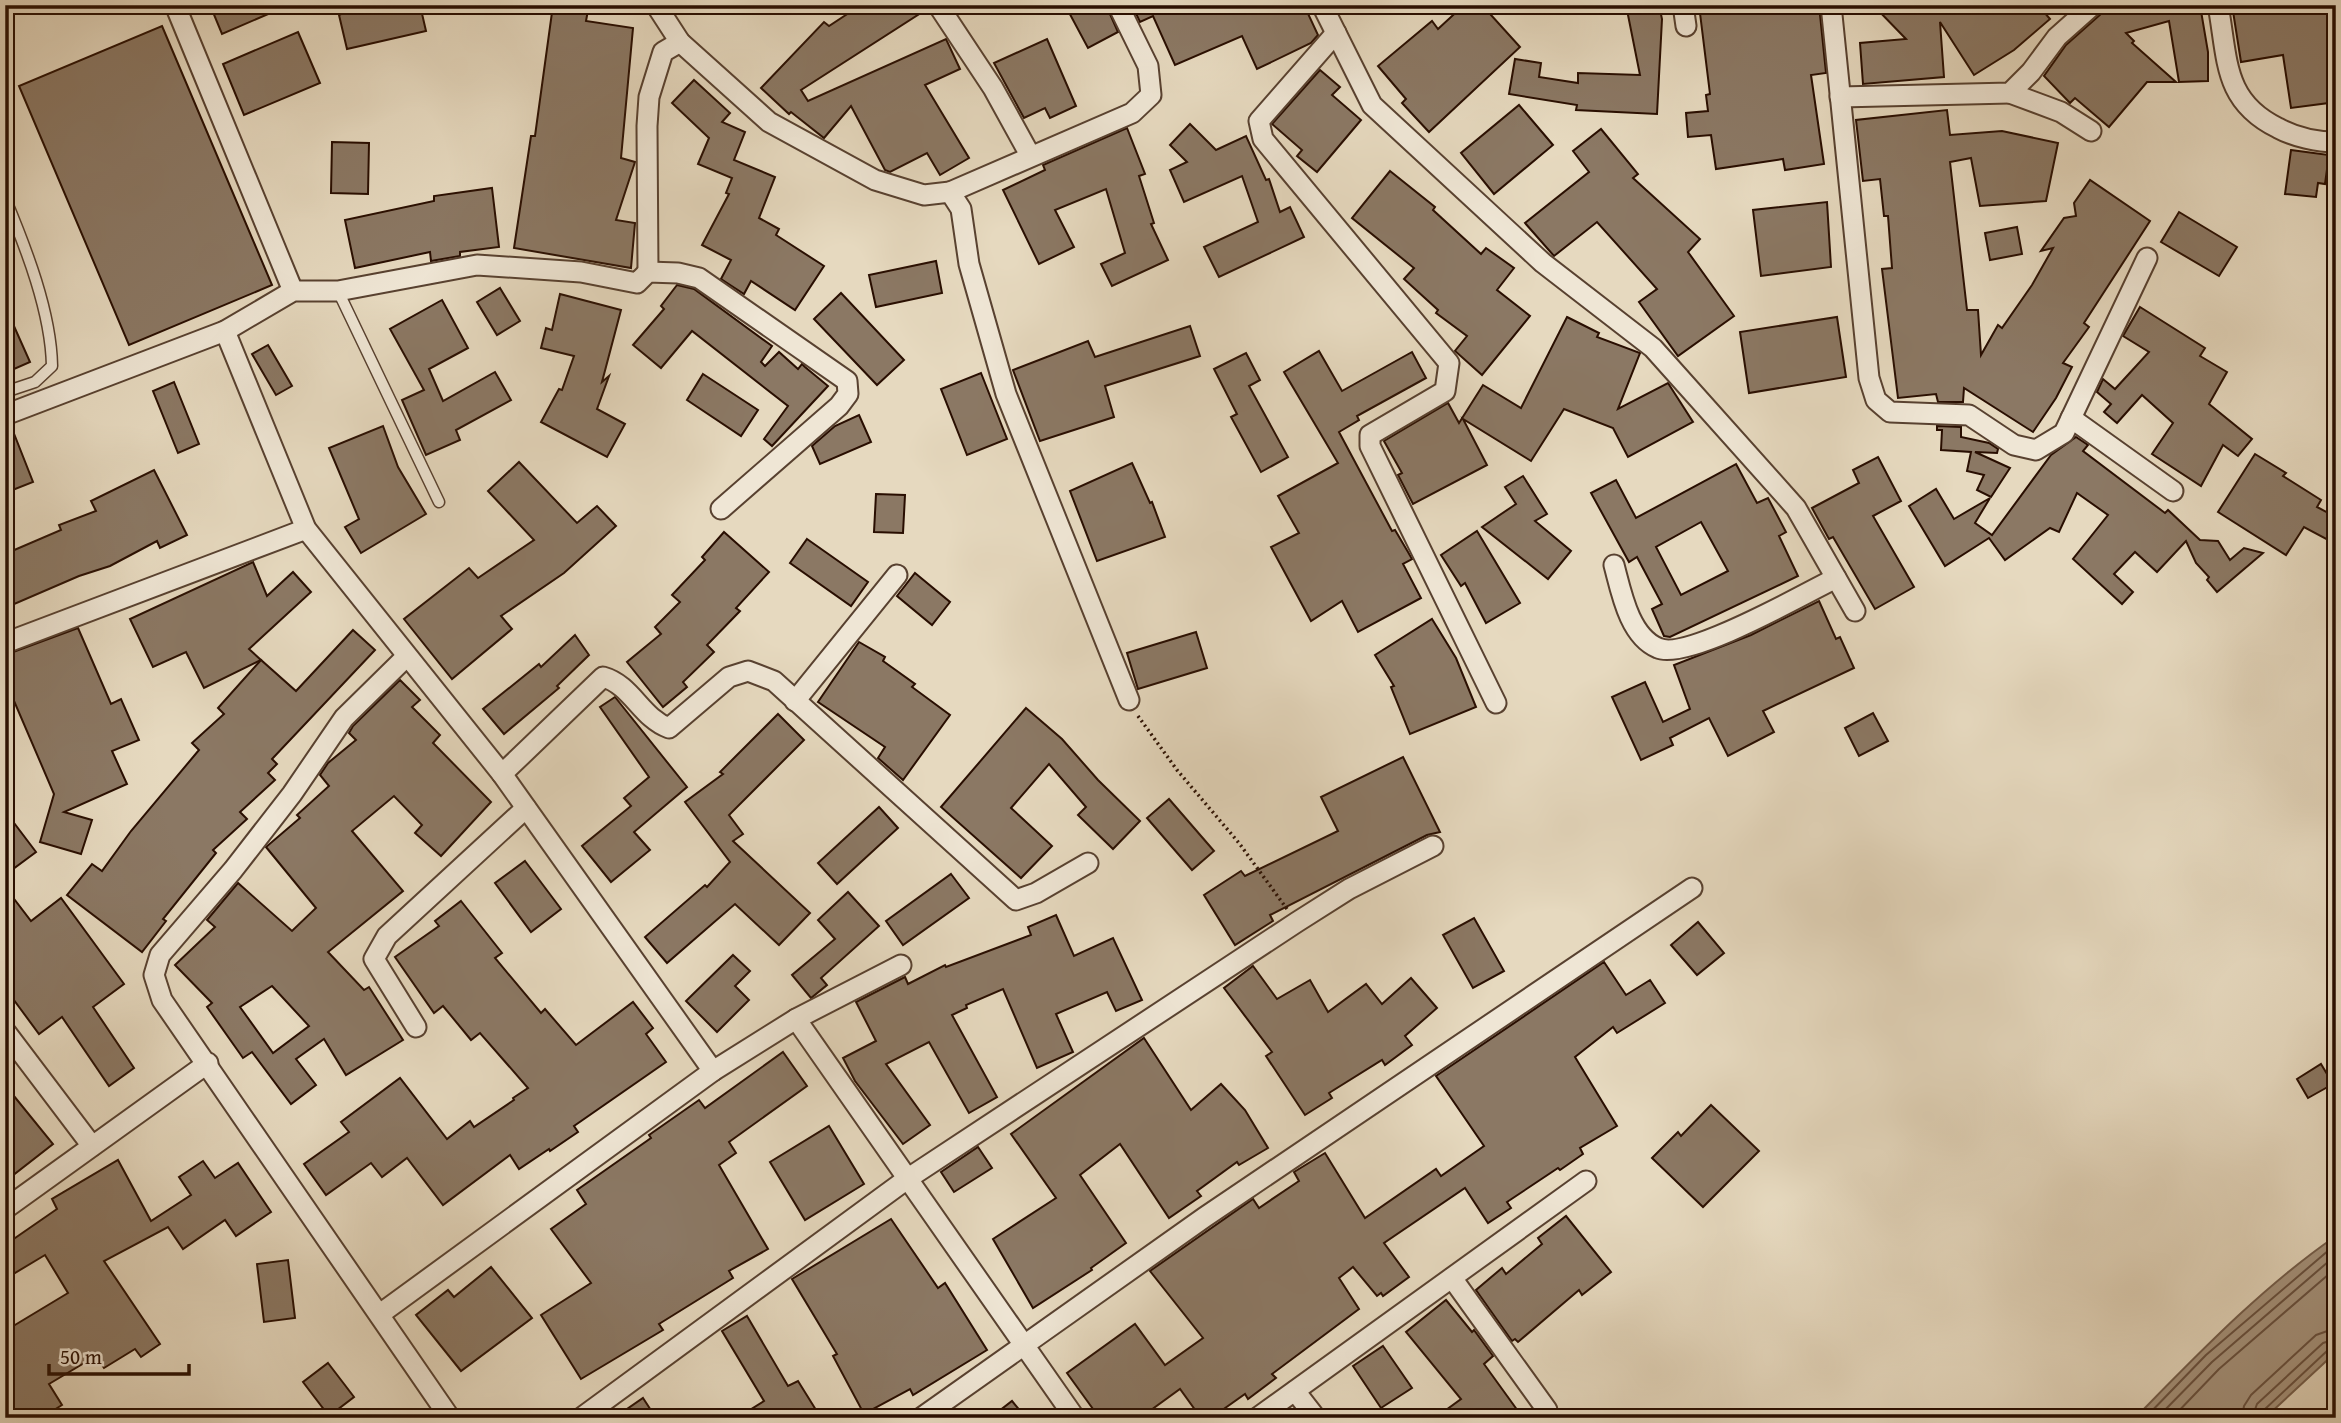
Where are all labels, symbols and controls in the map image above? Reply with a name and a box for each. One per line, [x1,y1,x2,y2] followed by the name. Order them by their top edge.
[49,1332,189,1376] scale bar
[60,1341,102,1372] text: 50 m

